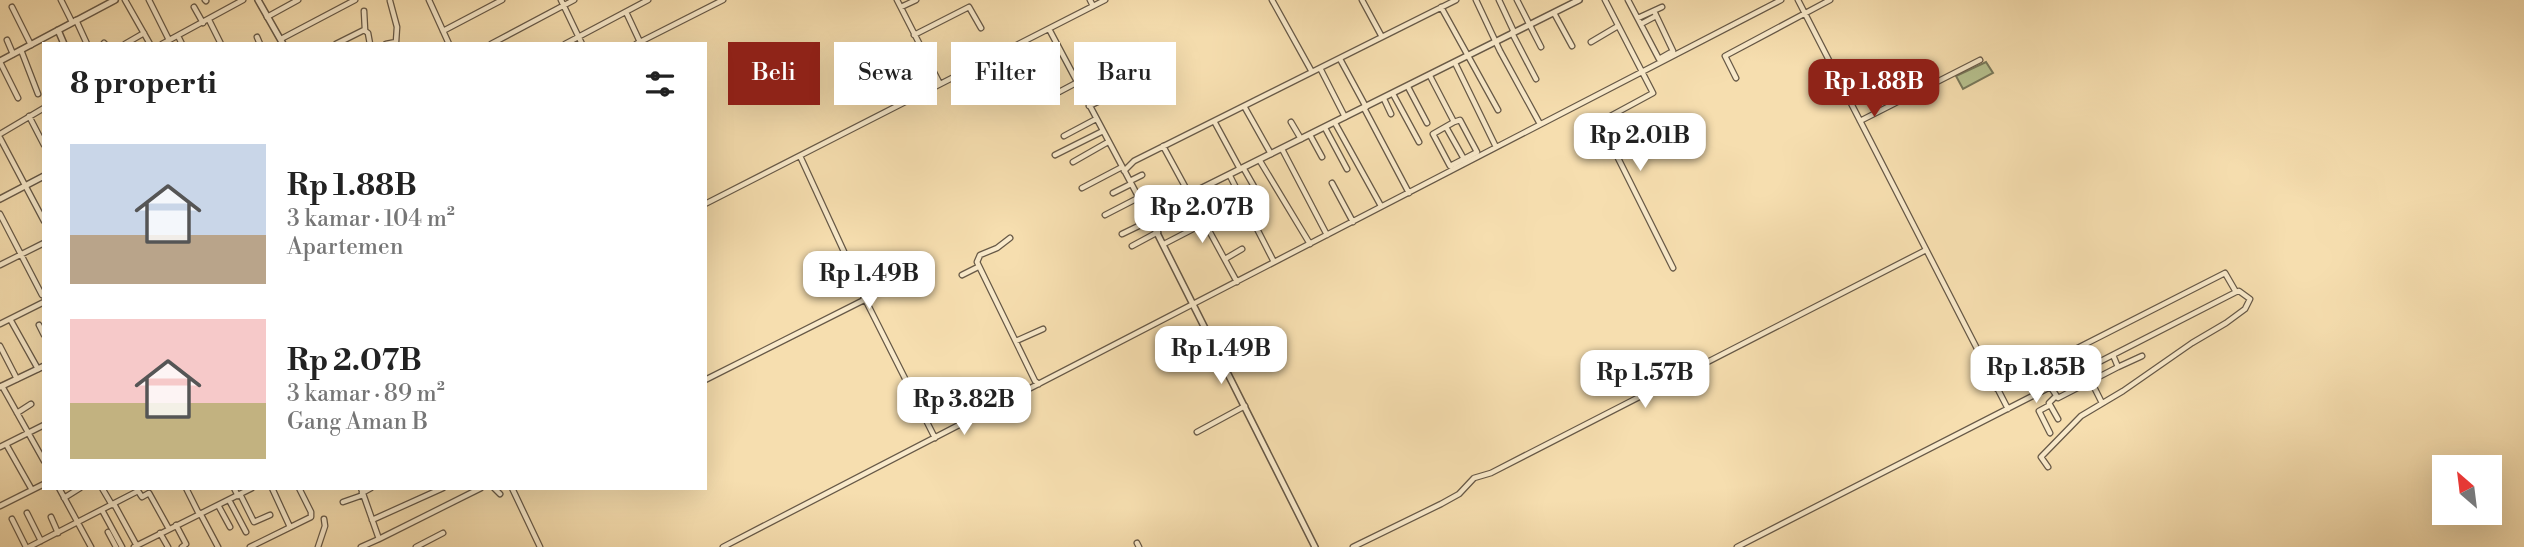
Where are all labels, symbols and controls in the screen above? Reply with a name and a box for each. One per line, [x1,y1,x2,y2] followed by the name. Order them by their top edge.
[728,42,820,105] chip: Beli
[834,42,937,105] chip: Sewa
[951,42,1060,105] chip: Filter
[1074,42,1176,105] chip: Baru
[1802,60,1946,119] pin: Rp 1.88B
[70,65,217,103] text: 8 properti
[641,65,679,103] icon: filters
[1824,68,1924,96] text: Rp 1.88B
[1568,114,1712,173] pin: Rp 2.01B
[1590,122,1690,150] text: Rp 2.01B
[287,167,417,205] text: Rp 1.88B
[126,172,210,256] icon: home
[1130,186,1274,245] pin: Rp 2.07B
[1150,194,1254,222] text: Rp 2.07B
[287,205,455,233] text: 3 kamar · 104 m²
[287,233,403,261] text: Apartemen
[797,252,941,311] pin: Rp 1.49B
[819,260,919,288] text: Rp 1.49B
[1149,326,1293,386] pin: Rp 1.49B
[1171,335,1271,363] text: Rp 1.49B
[287,342,422,380] text: Rp 2.07B
[1964,346,2108,405] pin: Rp 1.85B
[126,347,210,431] icon: home
[1573,350,1717,410] pin: Rp 1.57B
[1986,354,2086,382] text: Rp 1.85B
[1596,359,1694,387] text: Rp 1.57B
[892,378,1036,437] pin: Rp 3.82B
[287,380,445,408] text: 3 kamar · 89 m²
[913,386,1015,414] text: Rp 3.82B
[287,408,428,436] text: Gang Aman B
[2432,455,2502,525] north arrow
[2432,455,2502,525] map controls

